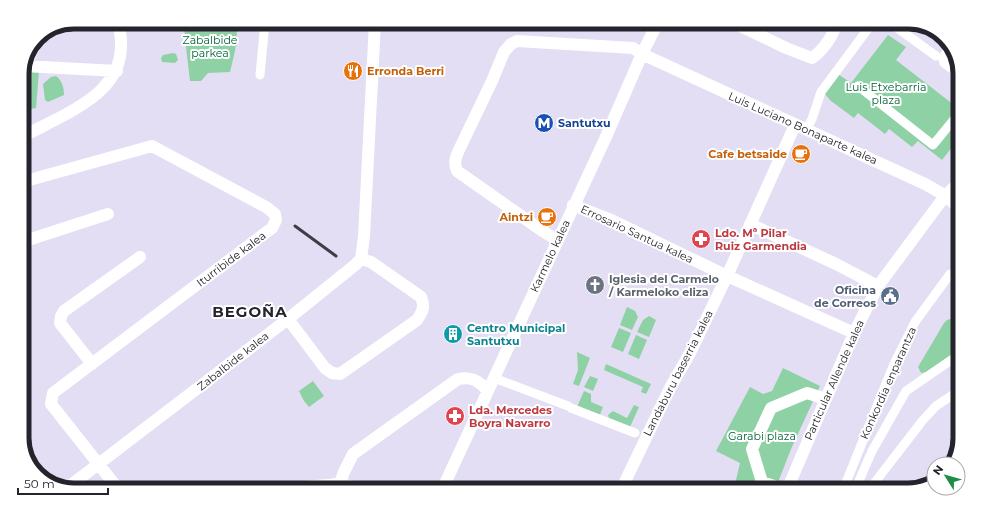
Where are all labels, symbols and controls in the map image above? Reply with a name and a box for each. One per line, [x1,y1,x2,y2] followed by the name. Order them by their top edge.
[182,33,238,60] park label: Zabalbide parkea
[342,60,364,82] restaurant icon: Erronda Berri
[367,64,444,78] place label: Erronda Berri
[846,80,927,107] park label: Luis Etxebarria plaza
[726,89,880,167] street label: Luis Luciano Bonaparte kalea
[533,112,555,134] metro station icon: Santutxu
[558,116,611,130] place label: Santutxu
[790,143,812,165] cafe icon: Cafe betsaide
[708,147,787,161] place label: Cafe betsaide
[578,202,696,266] street label: Errosario Santua kalea
[536,206,558,228] cafe icon: Aintzi
[499,210,533,224] place label: Aintzi
[527,217,573,295] street label: Karmelo kalea
[715,226,807,253] place label: Ldo. Mª Pilar Ruiz Garmendia
[194,228,268,290] street label: Iturribide kalea
[690,228,712,250] pharmacy icon: Ldo. Mª Pilar Ruiz Garmendia
[608,272,719,299] place label: Iglesia del Carmelo / Karmeloko eliza
[584,274,606,296] church icon: Iglesia del Carmelo / Karmeloko eliza
[814,283,876,310] place label: Oficina de Correos
[879,285,901,307] public building icon: Oficina de Correos
[212,302,288,321] district label: BEGOÑA
[640,308,716,438] street label: Landaburu baserria kalea
[801,318,867,442] street label: Particular Allende kalea
[467,321,565,348] place label: Centro Municipal Santutxu
[442,323,464,345] building icon: Centro Municipal Santutxu
[857,325,919,441] street label: Konkordia enparantza
[194,329,272,393] street label: Zabalbide kalea
[469,403,552,430] place label: Lda. Mercedes Boyra Navarro
[444,405,466,427] pharmacy icon: Lda. Mercedes Boyra Navarro
[728,429,796,443] park label: Garabi plaza
[926,456,966,496] north arrow
[930,462,946,478] text: N
[18,470,108,496] scale bar
[24,476,55,491] text: 50 m

